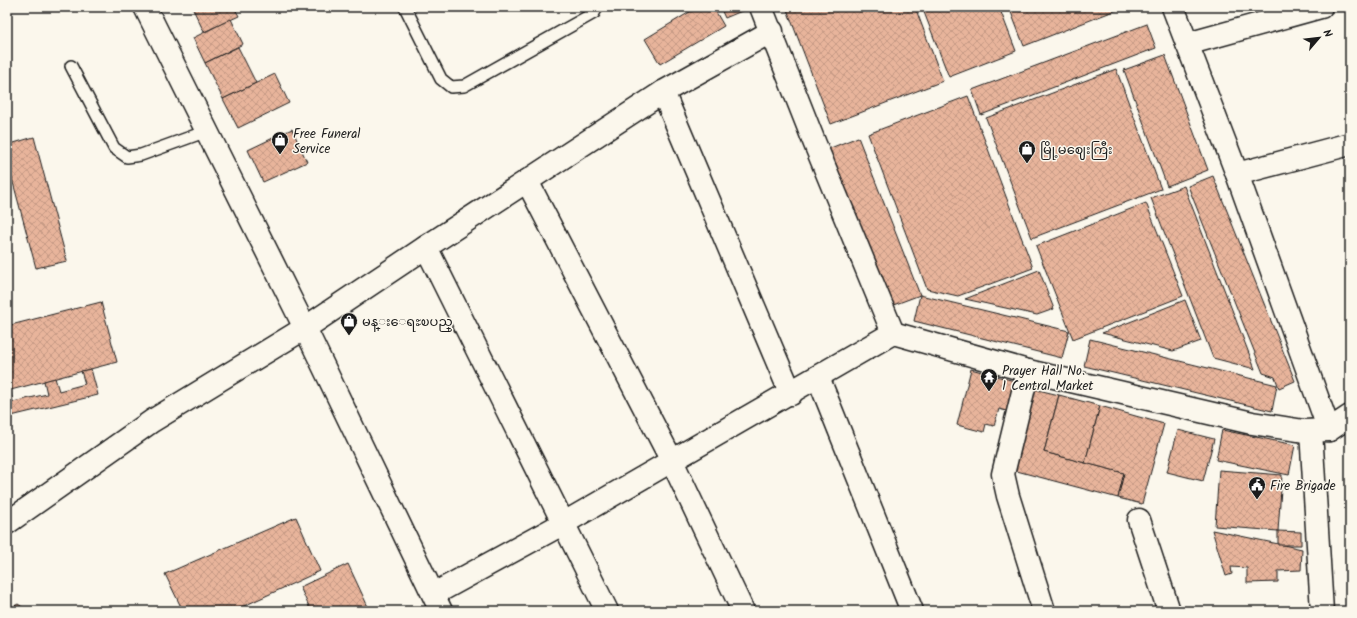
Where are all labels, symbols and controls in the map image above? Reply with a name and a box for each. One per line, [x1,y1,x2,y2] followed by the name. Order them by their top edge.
[1299,18,1339,58] north arrow
[1317,26,1337,41] text: N
[293,124,360,160] place label: Free Funeral Service
[270,130,290,155] shop icon: Free Funeral Service
[1017,139,1037,164] shop icon: မြို့မဈေးကြီး
[1040,140,1113,161] place label: မြို့မဈေးကြီး
[339,311,359,336] shop icon: မန္းေရႊၿပည္
[362,312,453,333] place label: မန္းေရႊၿပည္
[1002,361,1094,397] place label: Prayer Hall No. 1 Central Market
[979,367,999,392] temple icon: Prayer Hall No. 1 Central Market
[1247,475,1267,500] public building icon: Fire Brigade
[1270,476,1336,497] place label: Fire Brigade

